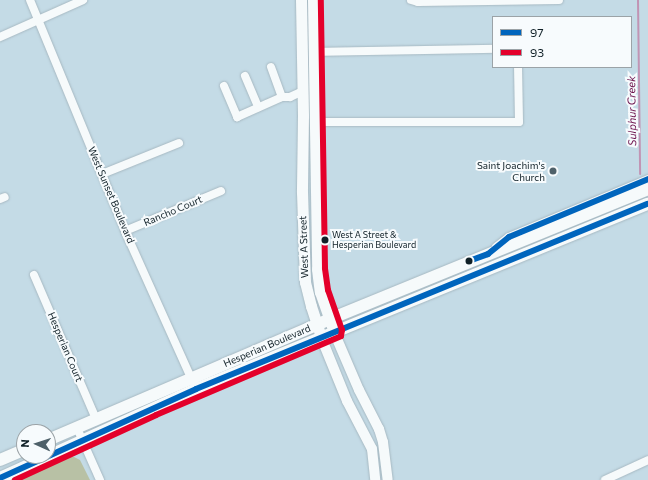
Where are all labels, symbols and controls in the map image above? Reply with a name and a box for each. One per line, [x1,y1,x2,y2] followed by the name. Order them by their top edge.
[492,16,632,68] legend
[530,25,544,39] text: 97
[530,45,544,59] text: 93
[625,76,639,146] water label: Sulphur Creek
[85,145,137,245] street label: West Sunset Boulevard
[477,159,545,182] place label: Saint Joachim's Church
[548,166,558,176] marker: Saint Joachim's Church
[142,193,204,229] street label: Rancho Court
[297,216,311,278] street label: West A Street
[332,230,416,251] place label: West A Street & Hesperian Boulevard
[320,235,330,245] marker: West A Street & Hesperian Boulevard
[464,256,474,266] unlabelled marker
[45,310,85,384] street label: Hesperian Court
[222,322,312,370] street label: Hesperian Boulevard
[16,424,56,464] north arrow
[18,439,31,448] text: N

